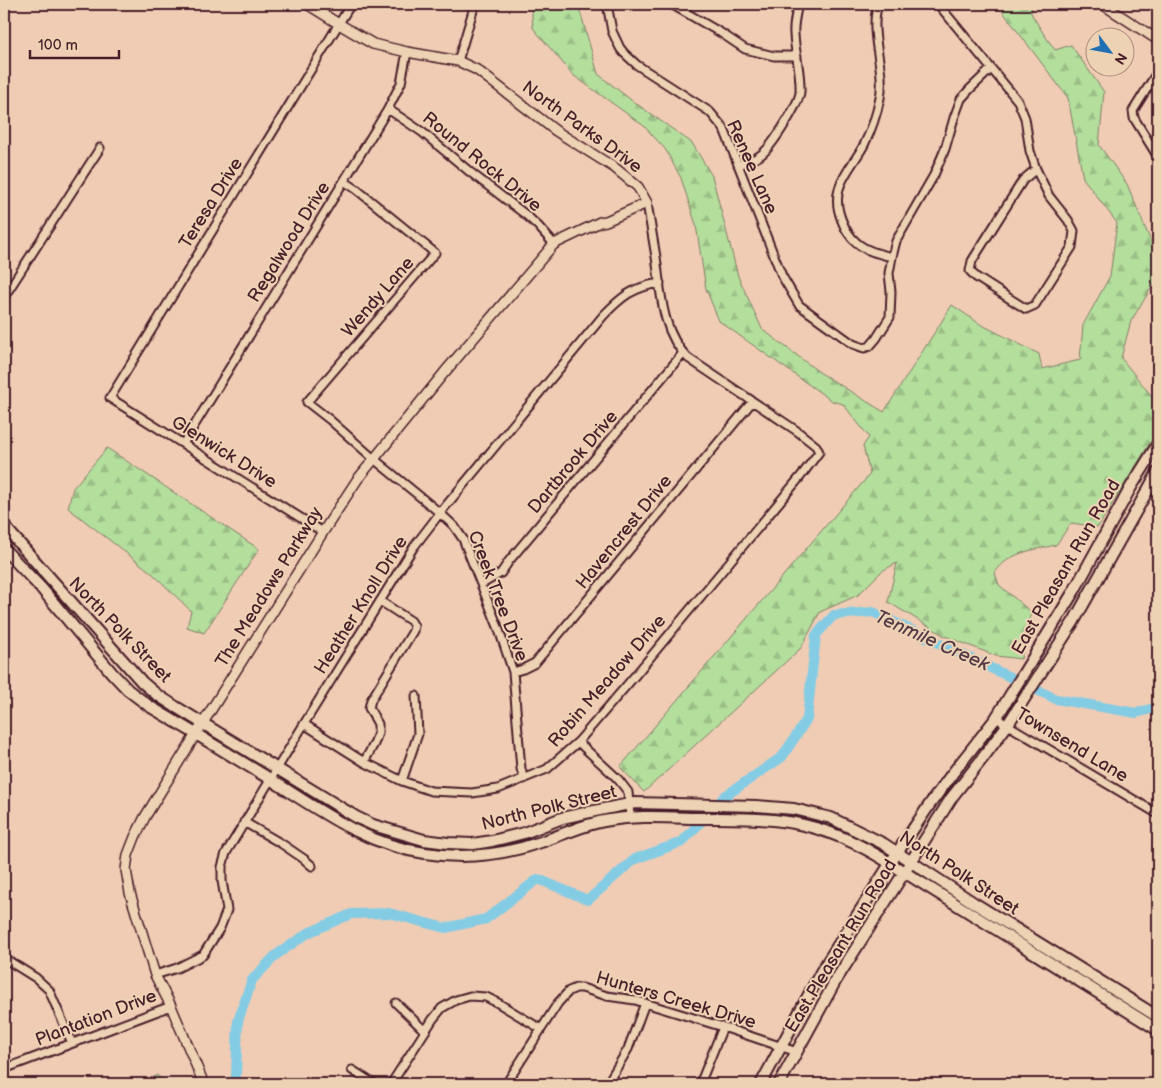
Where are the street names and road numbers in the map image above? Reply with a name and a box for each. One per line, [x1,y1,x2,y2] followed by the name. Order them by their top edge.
[518,76,646,178] street label: North Parks Drive
[418,108,546,217] street label: Round Rock Drive
[722,117,782,218] street label: Renee Lane
[175,154,247,252] street label: Teresa Drive
[244,178,335,306] street label: Regalwood Drive
[338,252,419,341] street label: Wendy Lane
[524,406,622,518] street label: Dartbrook Drive
[168,411,281,493] street label: Glenwick Drive
[572,471,677,593] street label: Havencrest Drive
[1007,476,1125,658] street label: East Pleasant Run Road
[211,502,327,671] street label: The Meadows Parkway
[463,528,533,664] street label: Creek Tree Drive
[310,532,412,678] street label: Heather Knoll Drive
[64,573,176,687] street label: North Polk Street
[544,610,670,751] street label: Robin Meadow Drive
[1012,703,1132,787] street label: Townsend Lane
[479,781,619,835] street label: North Polk Street
[895,827,1023,920] street label: North Polk Street
[781,856,901,1036] street label: East Pleasant Run Road
[594,967,759,1033] street label: Hunters Creek Drive
[32,985,160,1051] street label: Plantation Drive

